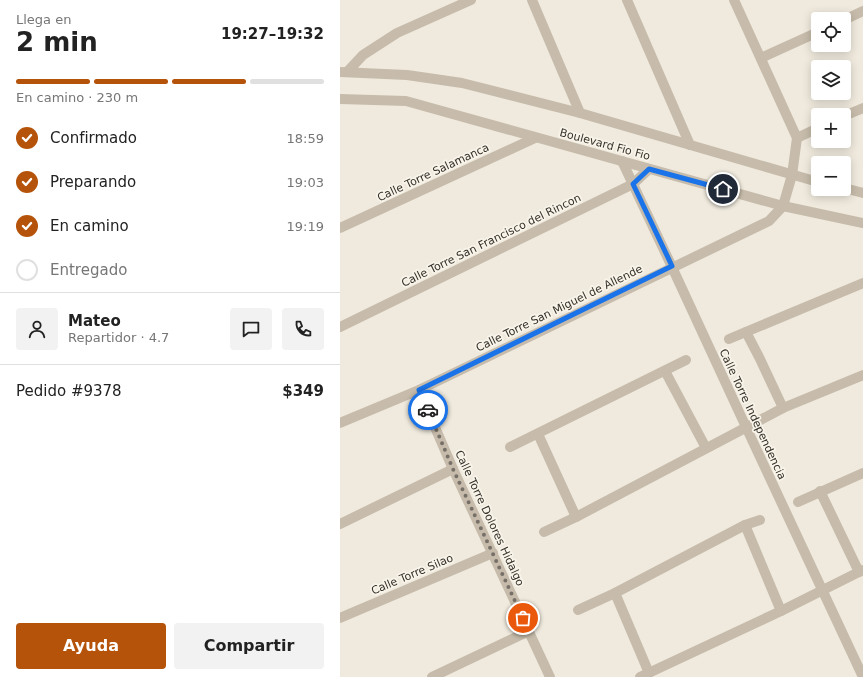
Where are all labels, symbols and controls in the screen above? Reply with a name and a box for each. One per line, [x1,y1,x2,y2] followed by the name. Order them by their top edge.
[16,12,71,27] text: Llega en
[811,12,851,196] map controls
[811,12,851,52] button: locate
[221,25,324,43] text: 19:27–19:32
[16,27,98,57] text: 2 min
[811,60,851,100] button: layers
[16,90,138,105] text: En camino · 230 m
[811,108,851,148] button: +
[558,126,652,163] street label: Boulevard Fio Fio
[16,127,38,149] icon: check
[50,129,137,147] text: Confirmado
[287,131,324,146] text: 18:59
[375,141,491,204] street label: Calle Torre Salamanca
[811,156,851,196] button: −
[16,171,38,193] icon: check
[706,172,740,206] pin
[50,173,136,191] text: Preparando
[287,175,324,190] text: 19:03
[712,178,734,200] icon: home
[399,191,583,290] street label: Calle Torre San Francisco del Rincon
[16,215,38,237] icon: check
[50,217,129,235] text: En camino
[287,219,324,234] text: 19:19
[50,261,127,279] text: Entregado
[474,262,645,355] street label: Calle Torre San Miguel de Allende
[16,308,58,350] button: person
[230,308,272,350] button: chat
[282,308,324,350] button: phone
[68,312,121,330] text: Mateo
[68,330,169,345] text: Repartidor · 4.7
[717,347,789,482] street label: Calle Torre Independencia
[16,382,122,400] text: Pedido #9378
[282,382,324,400] text: $349
[408,390,448,430] courier
[417,399,439,421] icon: car
[452,448,527,588] street label: Calle Torre Dolores Hidalgo
[369,551,455,598] street label: Calle Torre Silao
[506,601,540,635] pin
[512,607,534,629] icon: bag
[16,623,166,669] button: Ayuda
[174,623,324,669] button: Compartir

